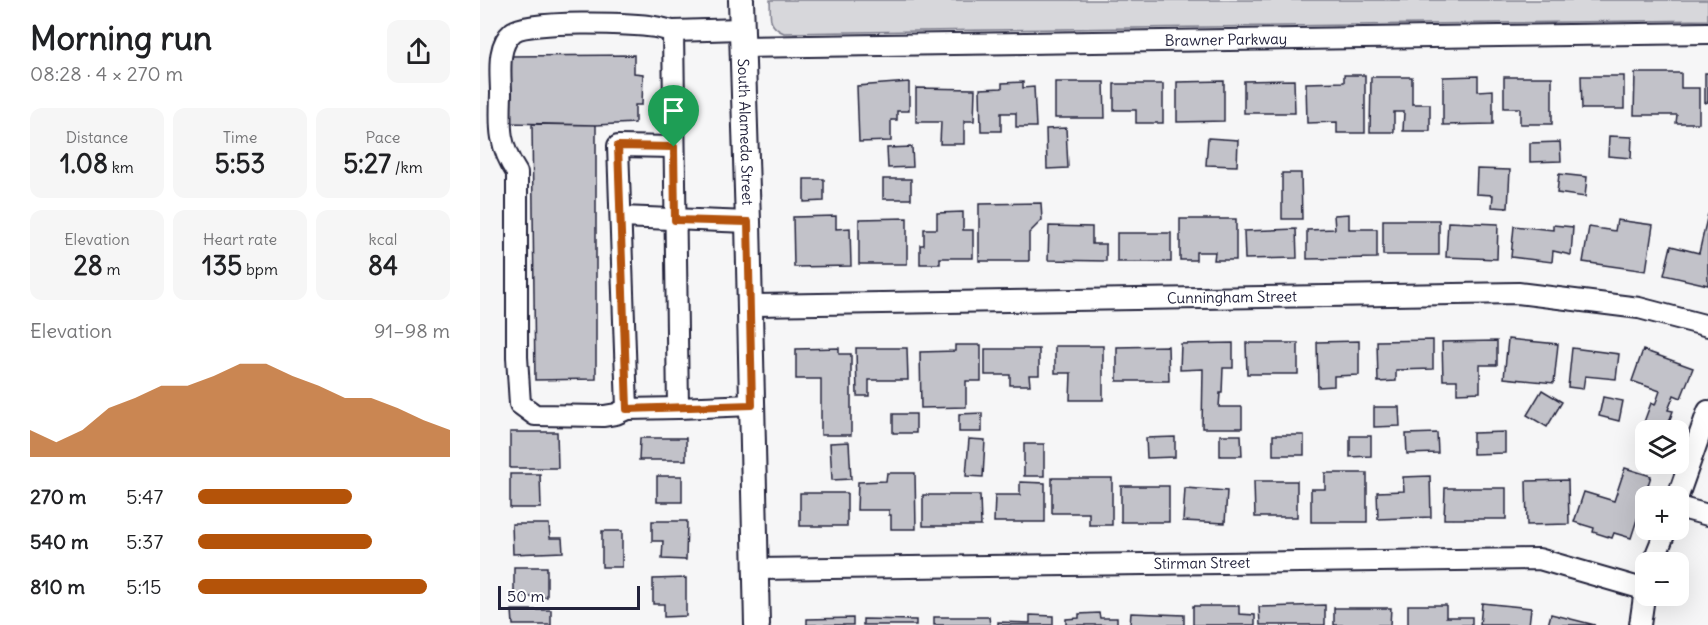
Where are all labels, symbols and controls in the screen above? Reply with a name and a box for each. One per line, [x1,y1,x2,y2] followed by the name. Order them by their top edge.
[30,17,212,59] text: Morning run
[387,20,450,83] button: share
[1165,29,1287,50] street label: Brawner Parkway
[734,58,757,206] street label: South Alameda Street
[30,61,183,86] text: 08:28 · 4 × 270 m
[648,85,699,147] pin
[657,94,690,127] icon: arrive
[66,127,128,147] text: Distance
[223,127,257,147] text: Time
[366,127,400,147] text: Pace
[60,147,108,180] text: 1.08
[215,147,265,180] text: 5:53
[343,147,391,180] text: 5:27
[108,157,134,177] text: km
[391,157,423,177] text: /km
[64,229,130,249] text: Elevation
[203,229,277,249] text: Heart rate
[369,229,397,249] text: kcal
[73,249,103,282] text: 28
[202,249,242,282] text: 135
[368,249,398,282] text: 84
[103,259,121,279] text: m
[242,259,278,279] text: bpm
[1167,286,1297,307] street label: Cunningham Street
[30,318,112,343] text: Elevation
[374,318,450,343] text: 91–98 m
[1635,420,1689,606] map controls
[1635,420,1689,474] button: layers
[30,484,86,509] text: 270 m
[126,484,163,509] text: 5:47
[1635,486,1689,540] button: +
[30,529,89,554] text: 540 m
[126,529,163,554] text: 5:37
[1635,552,1689,606] button: −
[1153,553,1250,573] street label: Stirman Street
[30,574,85,599] text: 810 m
[126,574,161,599] text: 5:15
[498,583,640,610] scale bar
[507,586,545,606] text: 50 m

